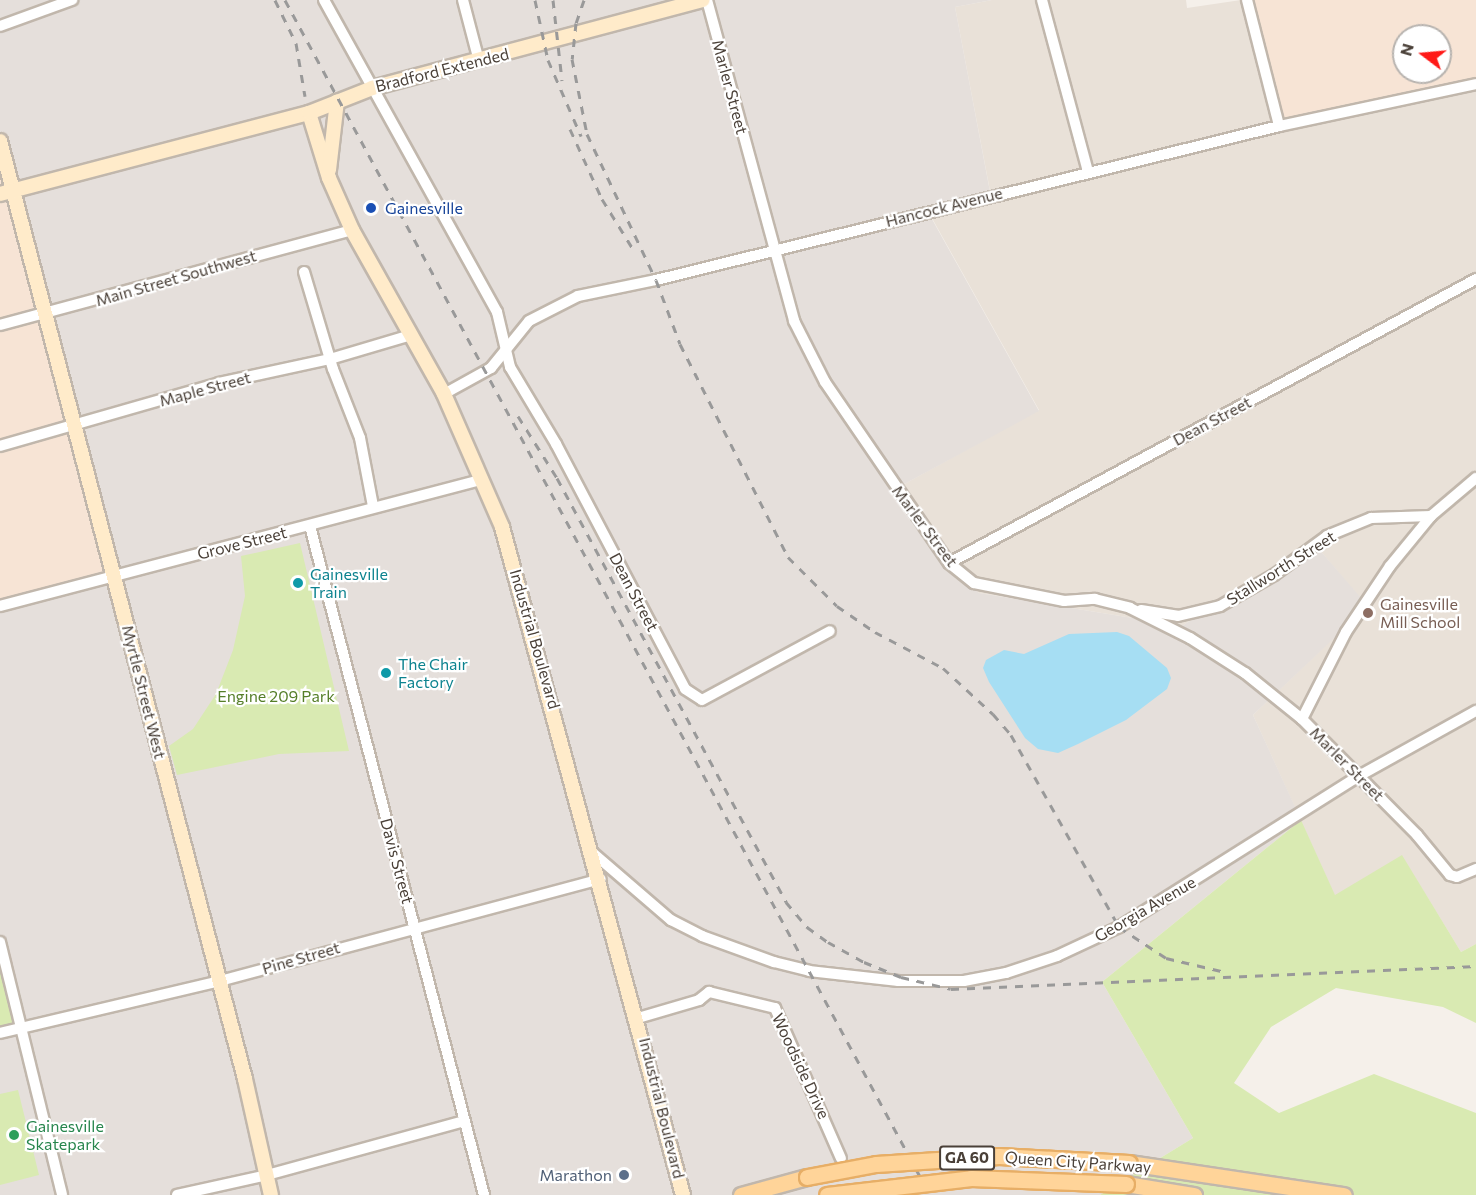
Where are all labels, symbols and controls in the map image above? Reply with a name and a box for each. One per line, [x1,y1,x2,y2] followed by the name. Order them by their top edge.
[1392,24,1452,84] north arrow
[708,38,752,136] street label: Marler Street
[1395,41,1417,58] text: N
[373,44,511,96] street label: Bradford Extended
[883,183,1005,231] street label: Hancock Avenue
[385,198,463,218] place label: Gainesville
[362,199,380,217] marker: Gainesville
[93,246,259,310] street label: Main Street Southwest
[157,368,253,410] street label: Maple Street
[1170,392,1254,450] street label: Dean Street
[888,481,962,571] street label: Marler Street
[195,523,289,563] street label: Grove Street
[1223,527,1339,609] street label: Stallworth Street
[605,550,663,634] street label: Dean Street
[310,564,388,602] place label: Gainesville Train
[506,567,564,711] street label: Industrial Boulevard
[291,576,305,590] marker: Gainesville Train
[1380,594,1460,632] place label: Gainesville Mill School
[1361,606,1375,620] marker: Gainesville Mill School
[118,623,170,761] street label: Myrtle Street West
[398,654,468,692] place label: The Chair Factory
[379,666,393,680] marker: The Chair Factory
[217,686,335,706] park label: Engine 209 Park
[1306,723,1388,805] street label: Marler Street
[376,816,418,906] street label: Davis Street
[1091,872,1199,946] street label: Georgia Avenue
[260,938,342,978] street label: Pine Street
[768,1010,834,1122] street label: Woodside Drive
[635,1036,689,1180] street label: Industrial Boulevard
[26,1116,104,1154] place label: Gainesville Skatepark
[7,1128,21,1142] marker: Gainesville Skatepark
[938,1146,996,1170] road number: GA 60
[1004,1147,1152,1177] street label: Queen City Parkway
[539,1165,612,1185] place label: Marathon
[617,1168,631,1182] marker: Marathon

